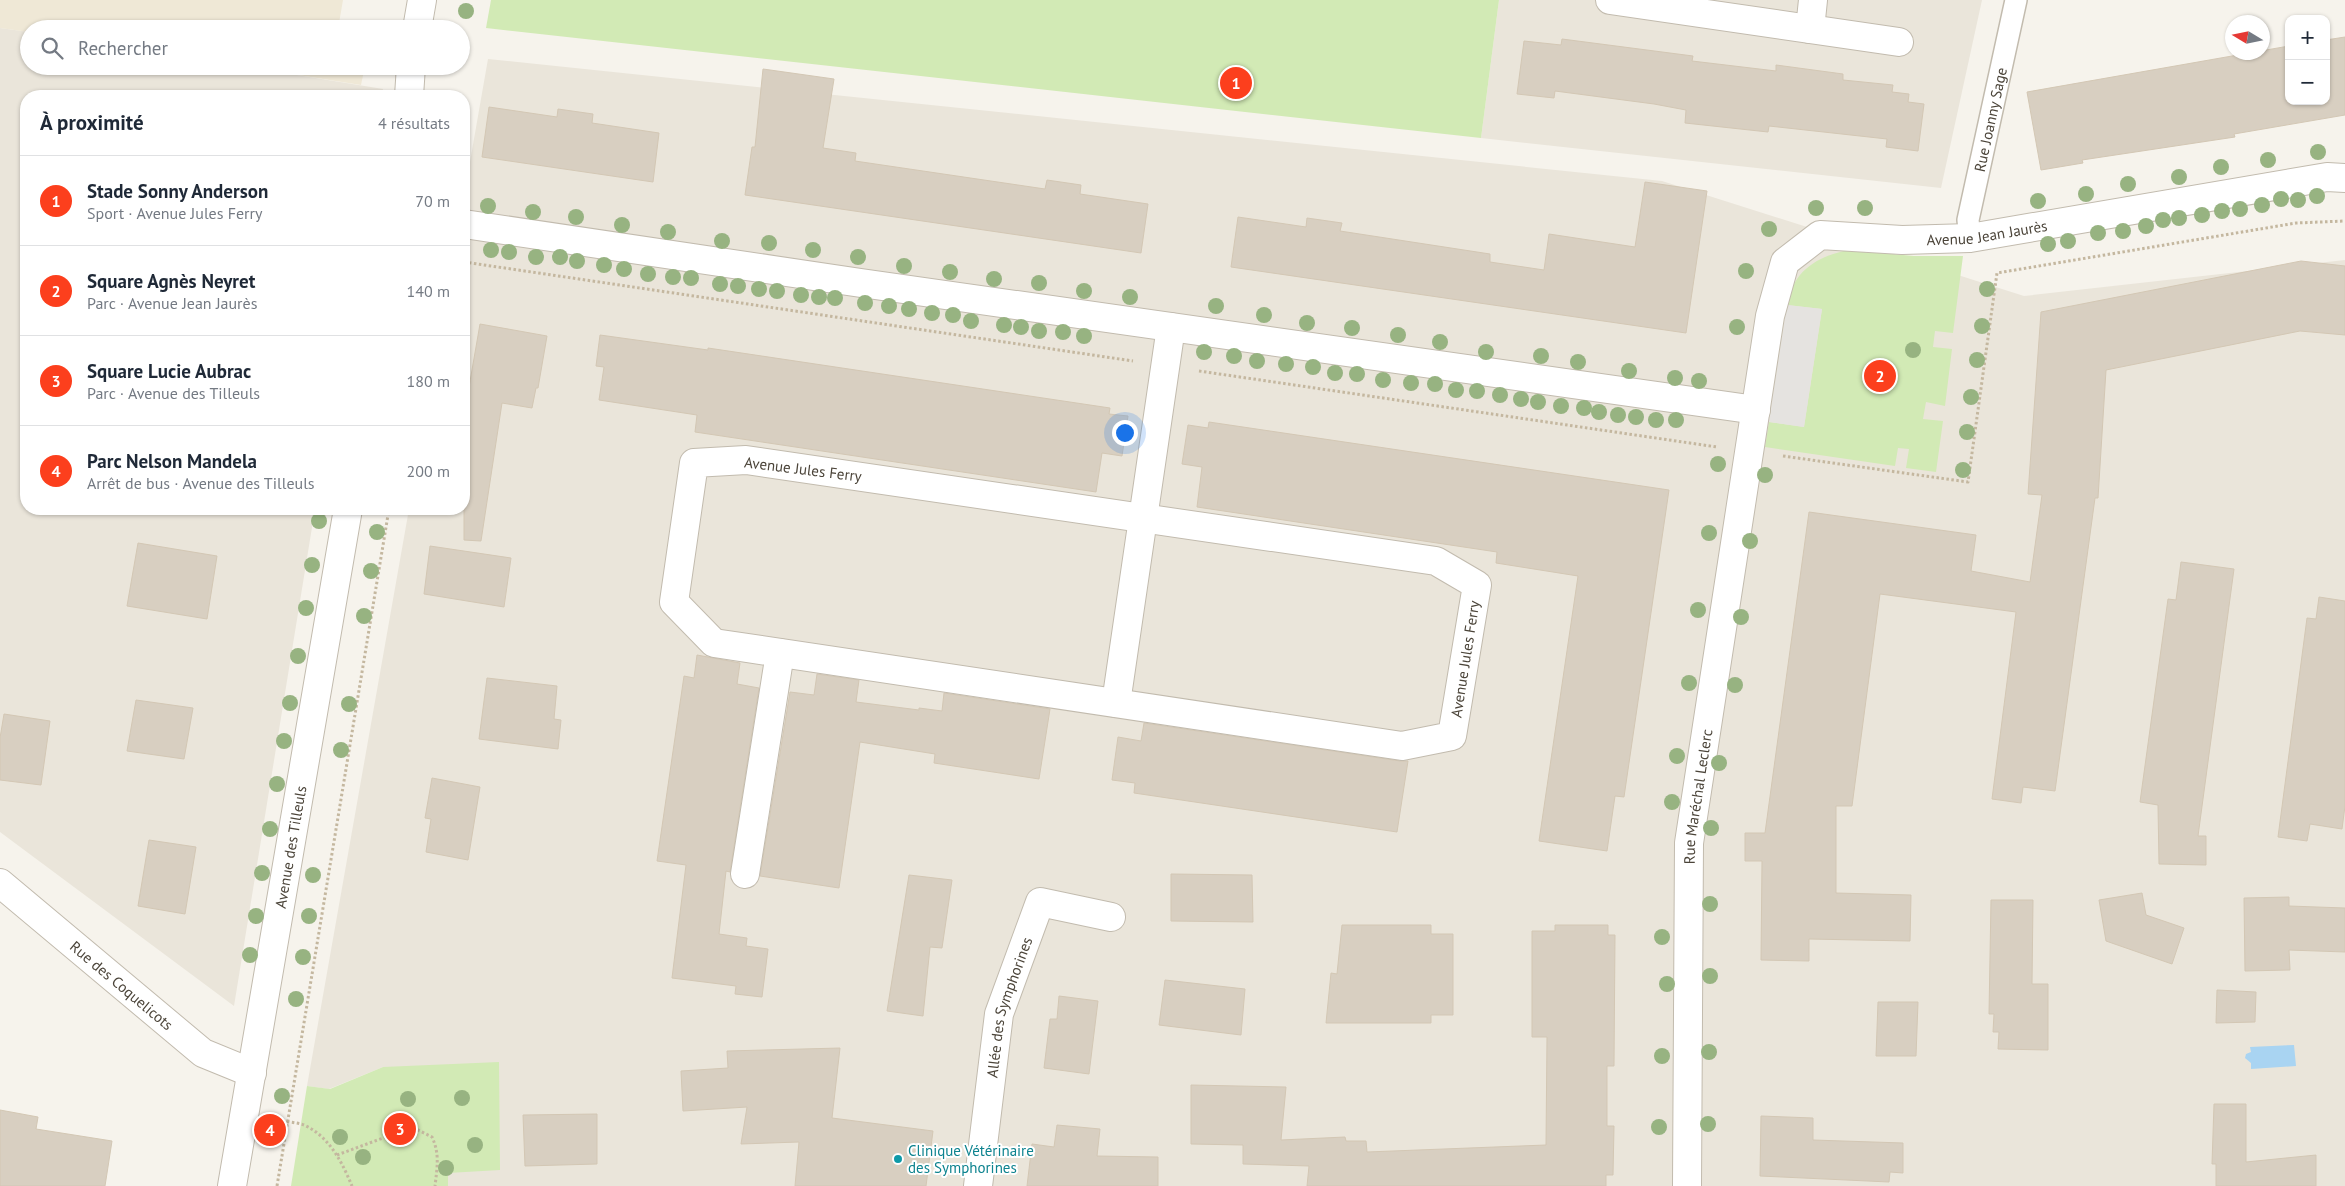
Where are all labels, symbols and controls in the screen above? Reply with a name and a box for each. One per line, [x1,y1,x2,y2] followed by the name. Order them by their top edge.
[2225,15,2270,60] north arrow
[2285,15,2330,105] map controls
[2285,15,2330,60] button: +
[20,20,470,75] search box
[38,34,66,62] icon: search
[78,36,168,60] text: Rechercher
[2285,60,2330,105] button: −
[1220,64,1252,102] pin: 1
[1969,65,2011,173] street label: Rue Joanny Sage
[40,109,144,136] text: À proximité
[378,113,450,133] text: 4 résultats
[87,179,268,203] text: Stade Sonny Anderson
[51,191,61,211] text: 1
[415,191,450,211] text: 70 m
[87,203,262,223] text: Sport · Avenue Jules Ferry
[1926,215,2049,249] street label: Avenue Jean Jaurès
[87,269,255,293] text: Square Agnès Neyret
[51,281,61,301] text: 2
[407,281,450,301] text: 140 m
[87,293,257,313] text: Parc · Avenue Jean Jaurès
[1864,357,1896,395] pin: 2
[87,359,251,383] text: Square Lucie Aubrac
[51,371,61,391] text: 3
[407,371,450,391] text: 180 m
[87,383,260,403] text: Parc · Avenue des Tilleuls
[1112,420,1138,446] your location
[87,449,257,473] text: Parc Nelson Mandela
[743,452,863,486] street label: Avenue Jules Ferry
[51,461,61,481] text: 4
[407,461,450,481] text: 200 m
[87,473,315,493] text: Arrêt de bus · Avenue des Tilleuls
[1446,599,1484,719] street label: Avenue Jules Ferry
[1679,728,1716,864] street label: Rue Maréchal Leclerc
[270,784,310,910] street label: Avenue des Tilleuls
[982,934,1036,1079] street label: Allée des Symphorines
[66,936,177,1034] street label: Rue des Coquelicots
[384,1110,416,1148] pin: 3
[254,1111,286,1149] pin: 4
[908,1141,1034,1177] place label: Clinique Vétérinaire des Symphorines
[892,1153,904,1165] marker: Clinique Vétérinaire des Symphorines

